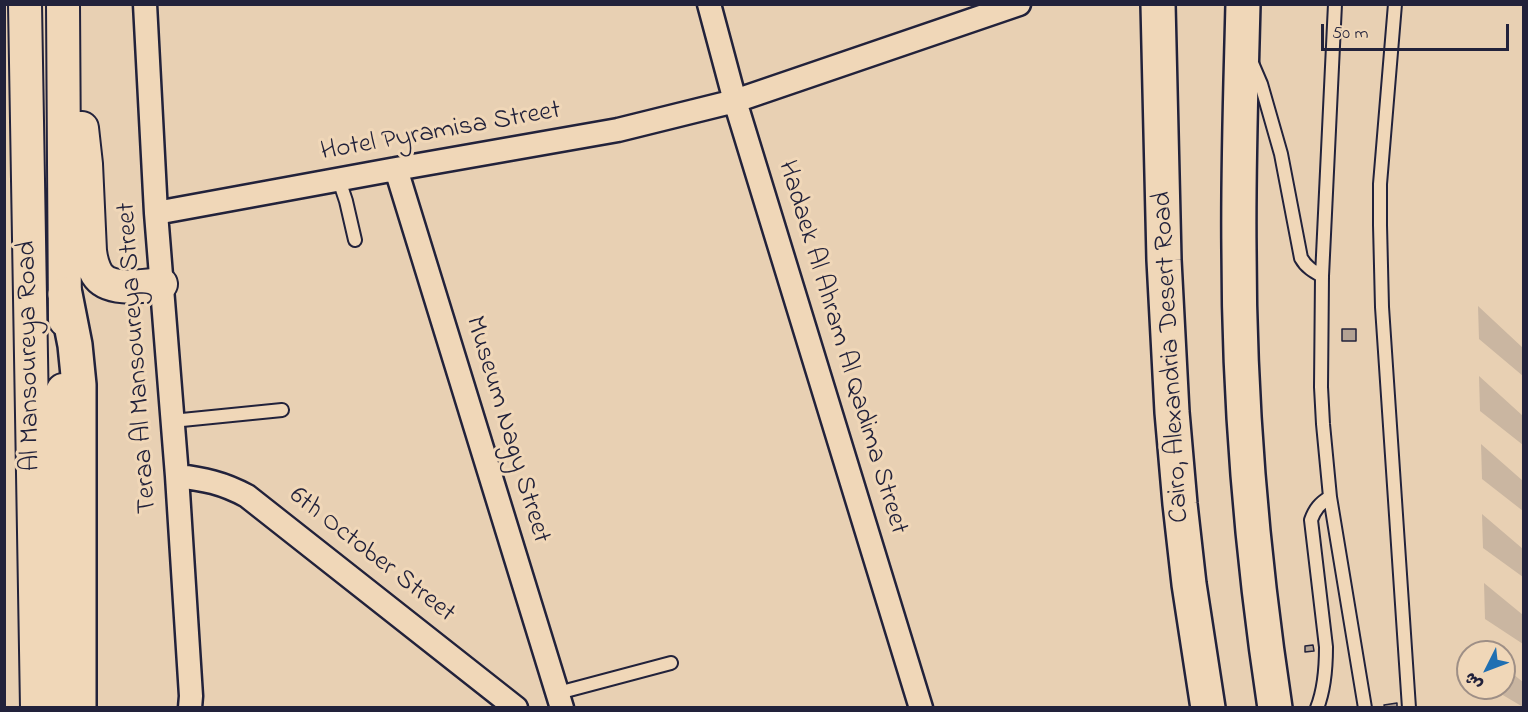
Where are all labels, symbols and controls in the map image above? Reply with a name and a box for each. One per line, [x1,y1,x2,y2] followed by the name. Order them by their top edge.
[1324,12,1512,50] scale bar
[1332,21,1369,47] text: 50 m
[318,96,564,170] street label: Hotel Pyramisa Street
[769,157,913,539] street label: Hadaek Al Ahram Al Qadima Street
[1148,191,1198,523] street label: Cairo, Alexandria Desert Road
[112,201,166,515] street label: Teraa Al Mansoureya Street
[13,240,49,472] street label: Al Mansoureya Road
[456,313,556,547] street label: Museum Nagy Street
[281,481,461,631] street label: 6th October Street
[1456,640,1516,700] north arrow
[1459,666,1489,695] text: ش

